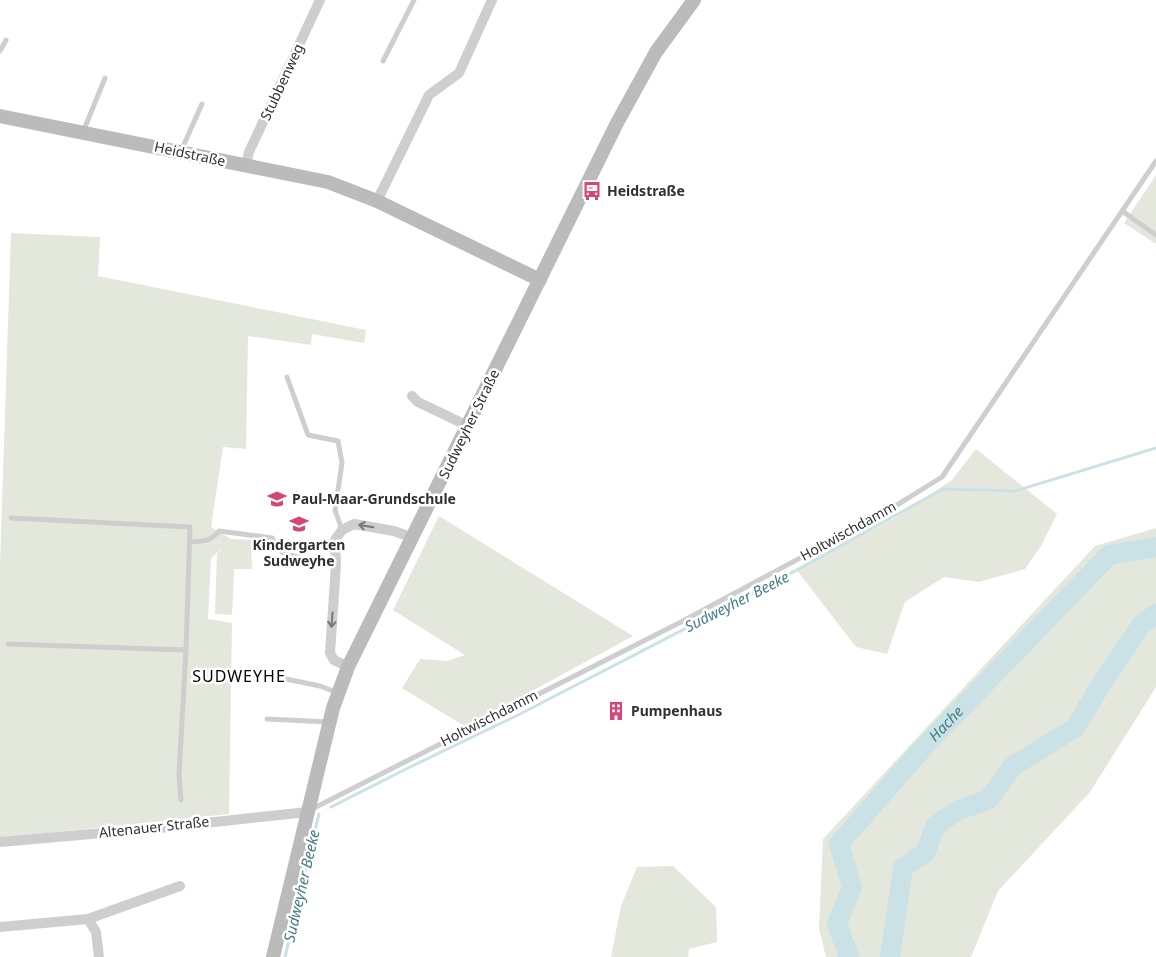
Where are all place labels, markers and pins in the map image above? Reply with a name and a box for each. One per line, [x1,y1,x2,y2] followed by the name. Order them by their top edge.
[581,180,603,202] bus stop icon: Heidstraße
[607,181,685,200] place label: Heidstraße
[266,488,288,510] school or university icon: Paul-Maar-Grundschule
[292,489,456,508] place label: Paul-Maar-Grundschule
[288,513,310,535] school or university icon: Kindergarten Sudweyhe
[253,535,345,570] place label: Kindergarten Sudweyhe
[605,700,627,722] building icon: Pumpenhaus
[631,701,722,720] place label: Pumpenhaus

